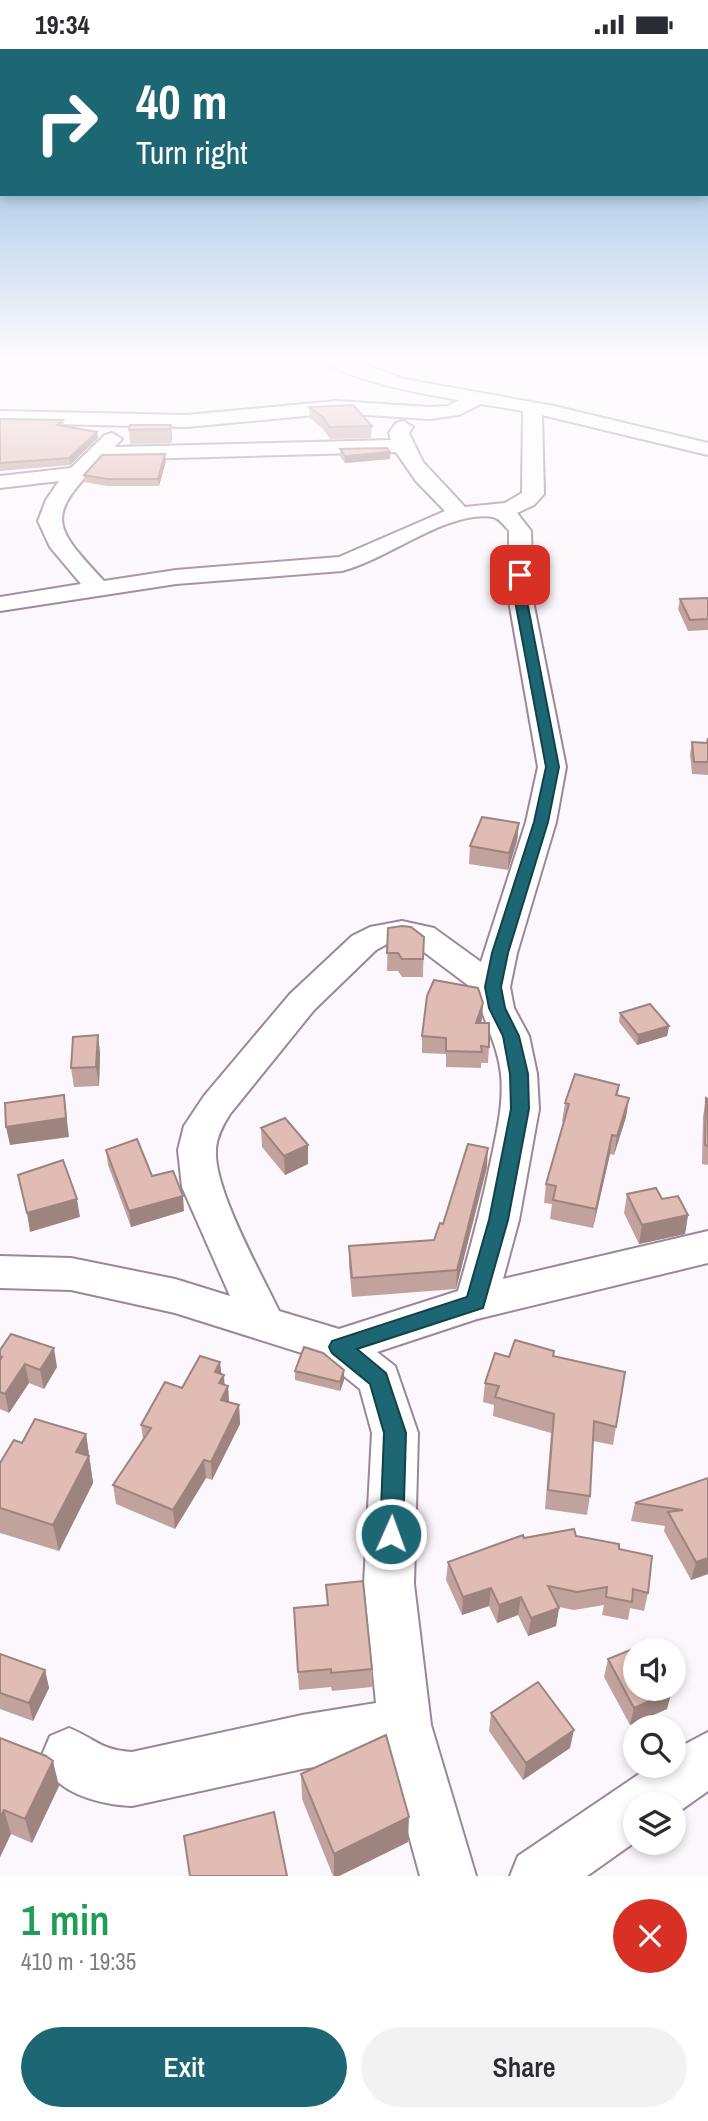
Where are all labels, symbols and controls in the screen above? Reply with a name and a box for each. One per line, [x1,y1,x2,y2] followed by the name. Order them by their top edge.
[35,7,90,42] text: 19:34
[136,68,228,134] text: 40 m
[21,77,112,168] icon: right
[136,131,248,174] text: Turn right
[490,545,550,605] pin
[501,556,539,594] icon: arrive
[354,1497,428,1571] position arrow
[623,1638,686,1855] map controls
[623,1638,686,1701] button: sound
[623,1715,686,1778] button: search
[623,1792,686,1855] button: layers
[21,1892,110,1948] text: 1 min
[613,1899,687,1973] button: close
[21,1946,136,1977] text: 410 m · 19:35
[21,2027,347,2107] button: Exit
[361,2027,687,2107] button: Share

